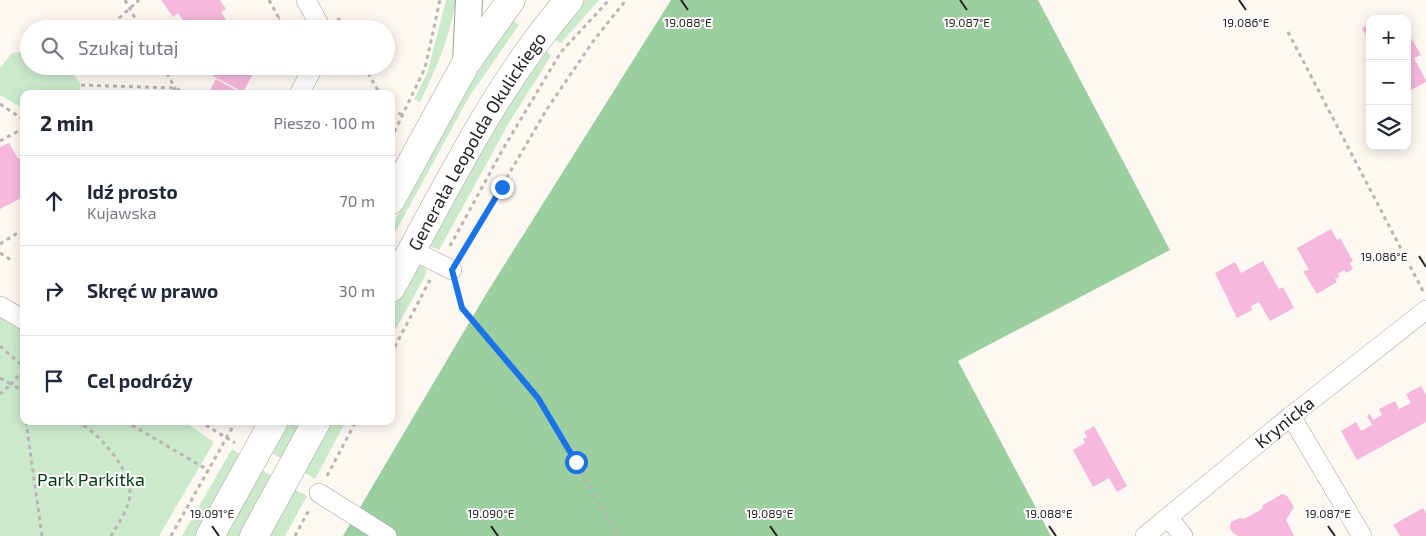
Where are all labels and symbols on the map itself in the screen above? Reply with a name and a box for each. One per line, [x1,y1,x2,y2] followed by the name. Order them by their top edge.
[664,15,712,29] text: 19.088°E
[944,15,990,29] text: 19.087°E
[1223,15,1270,29] text: 19.086°E
[403,27,550,254] street label: Generała Leopolda Okulickiego
[491,176,514,199] route end
[1361,249,1408,263] text: 19.086°E
[1250,391,1318,452] street label: Krynicka
[565,451,588,474] route start
[37,468,145,490] park label: Park Parkitka
[190,506,234,520] text: 19.091°E
[468,506,515,520] text: 19.090°E
[747,506,794,520] text: 19.089°E
[1025,506,1073,520] text: 19.088°E
[1305,506,1351,520] text: 19.087°E

